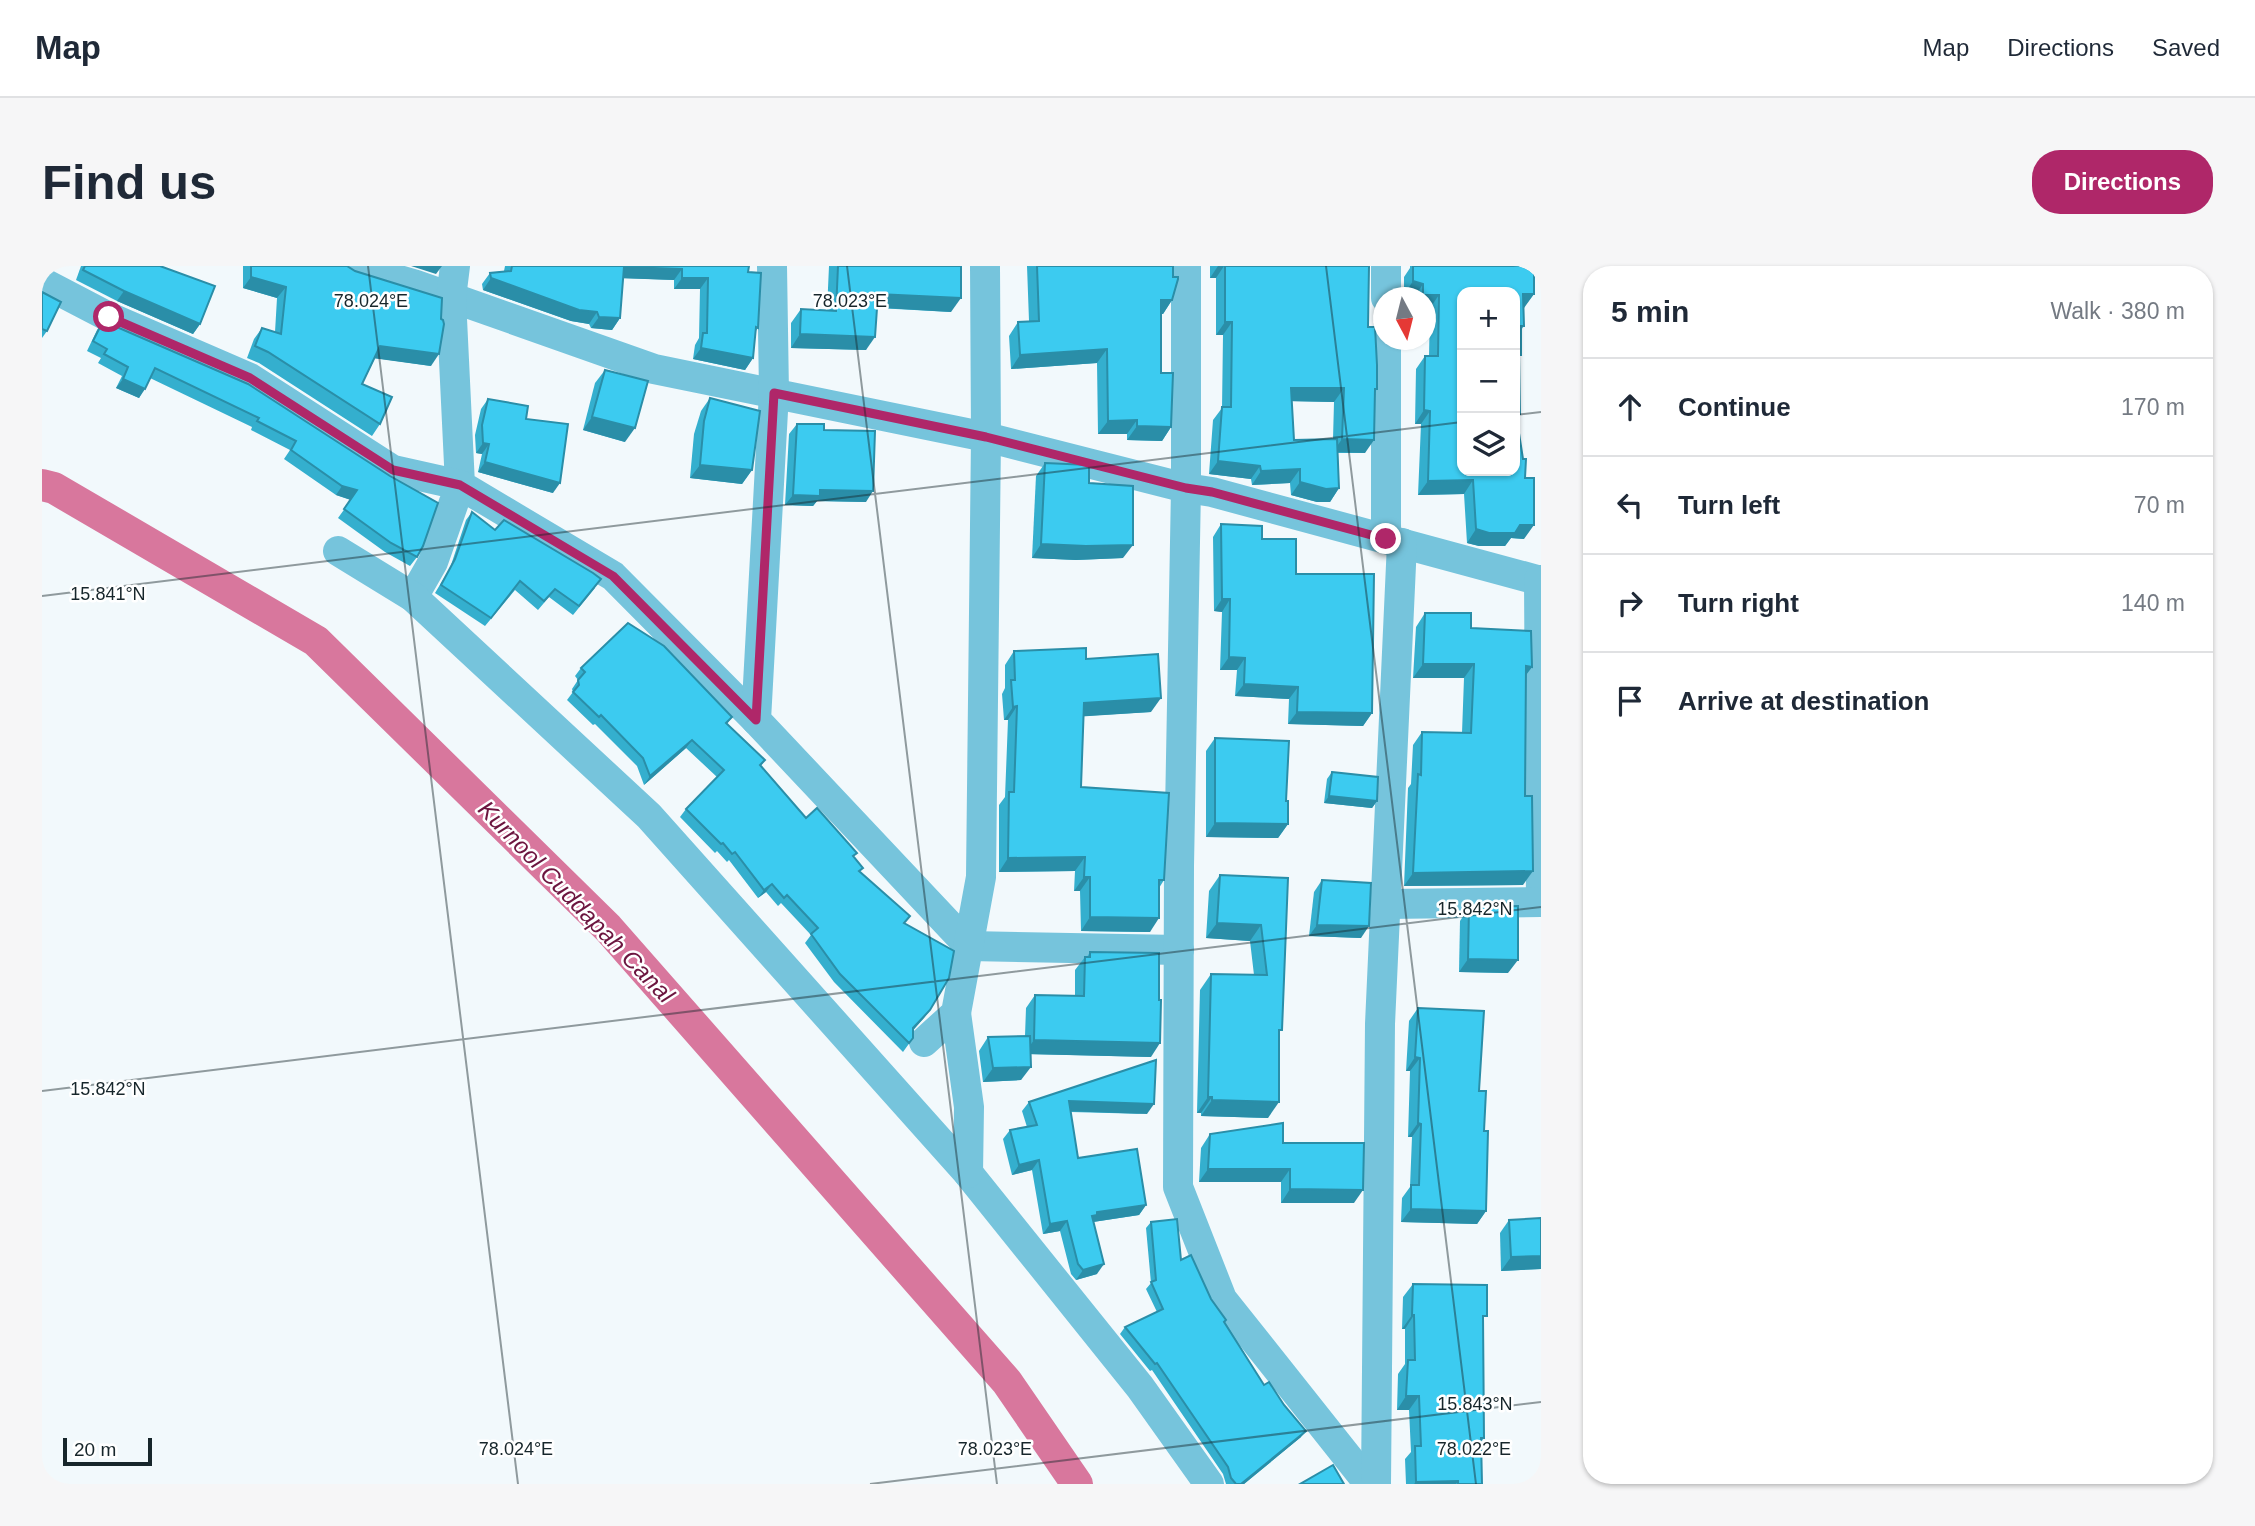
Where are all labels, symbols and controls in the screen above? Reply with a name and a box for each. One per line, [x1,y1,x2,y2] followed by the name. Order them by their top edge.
[35,29,101,66] text: Map
[1923,34,1969,61] text: Map
[2007,34,2114,61] text: Directions
[2152,34,2220,61] text: Saved
[2032,150,2213,214] button: Directions
[42,155,216,209] text: Find us
[1373,287,1436,350] north arrow
[1457,287,1520,476] map controls
[1457,287,1520,350] button: +
[334,291,408,311] text: 78.024°E
[813,291,887,311] text: 78.023°E
[1611,295,1689,328] text: 5 min
[2050,298,2185,324] text: Walk · 380 m
[93,301,124,332] route start
[1457,350,1520,413] button: −
[1611,388,1649,426] icon: ahead
[1678,392,1791,422] text: Continue
[2121,394,2185,420] text: 170 m
[1457,413,1520,476] button: layers
[1611,486,1649,524] icon: left
[1678,490,1780,520] text: Turn left
[2134,492,2185,518] text: 70 m
[1370,523,1401,554] route end
[70,584,146,604] text: 15.841°N
[1611,584,1649,622] icon: right
[1678,588,1799,618] text: Turn right
[2121,590,2185,616] text: 140 m
[1611,682,1649,720] icon: arrive
[1678,686,1929,716] text: Arrive at destination
[473,795,680,1008] water label: Kurnool Cuddapah Canal
[1437,899,1513,919] text: 15.842°N
[70,1079,146,1099] text: 15.842°N
[1437,1394,1513,1414] text: 15.843°N
[63,1435,152,1467] scale bar
[74,1439,116,1460] text: 20 m
[479,1439,553,1459] text: 78.024°E
[958,1439,1032,1459] text: 78.023°E
[1437,1439,1511,1459] text: 78.022°E

